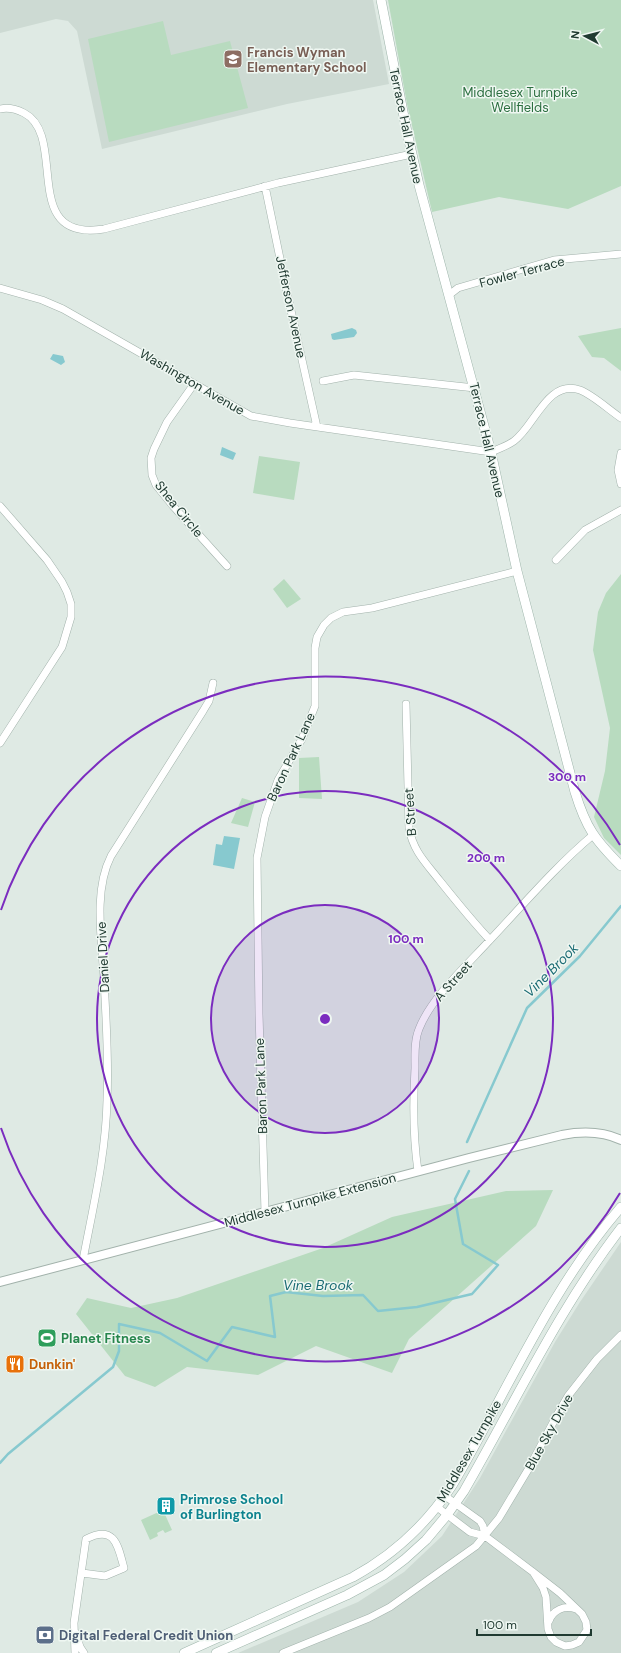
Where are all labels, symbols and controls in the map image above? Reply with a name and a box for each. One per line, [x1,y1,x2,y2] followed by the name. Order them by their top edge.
[565,16,605,56] north arrow
[568,30,583,40] text: N
[247,44,367,76] place label: Francis Wyman Elementary School
[222,48,244,70] school or university icon: Francis Wyman Elementary School
[385,67,427,185] street label: Terrace Hall Avenue
[462,84,578,116] park label: Middlesex Turnpike Wellfields
[477,252,567,292] street label: Fowler Terrace
[272,254,310,360] street label: Jefferson Avenue
[136,345,248,419] street label: Washington Avenue
[465,381,509,499] street label: Terrace Hall Avenue
[151,477,207,541] street label: Shea Circle
[263,710,319,804] street label: Baron Park Lane
[548,769,586,785] text: 300 m
[400,787,420,837] street label: B Street
[467,850,505,866] text: 200 m
[93,921,113,993] street label: Daniel Drive
[388,931,424,947] text: 100 m
[520,938,583,1001] water label: Vine Brook
[430,957,476,1005] street label: A Street
[318,1012,332,1026] centre of rings
[251,1038,271,1134] street label: Baron Park Lane
[222,1169,398,1231] street label: Middlesex Turnpike Extension
[283,1276,354,1294] water label: Vine Brook
[36,1327,58,1349] sports icon: Planet Fitness
[61,1330,151,1347] place label: Planet Fitness
[4,1353,26,1375] restaurant icon: Dunkin'
[29,1356,76,1373] place label: Dunkin'
[521,1391,577,1473] street label: Blue Sky Drive
[433,1397,505,1505] street label: Middlesex Turnpike
[180,1491,283,1523] place label: Primrose School of Burlington
[155,1495,177,1517] building icon: Primrose School of Burlington
[477,1611,591,1637] scale bar
[483,1617,517,1633] text: 100 m
[34,1624,56,1646] bank icon: Digital Federal Credit Union
[59,1627,233,1644] place label: Digital Federal Credit Union

